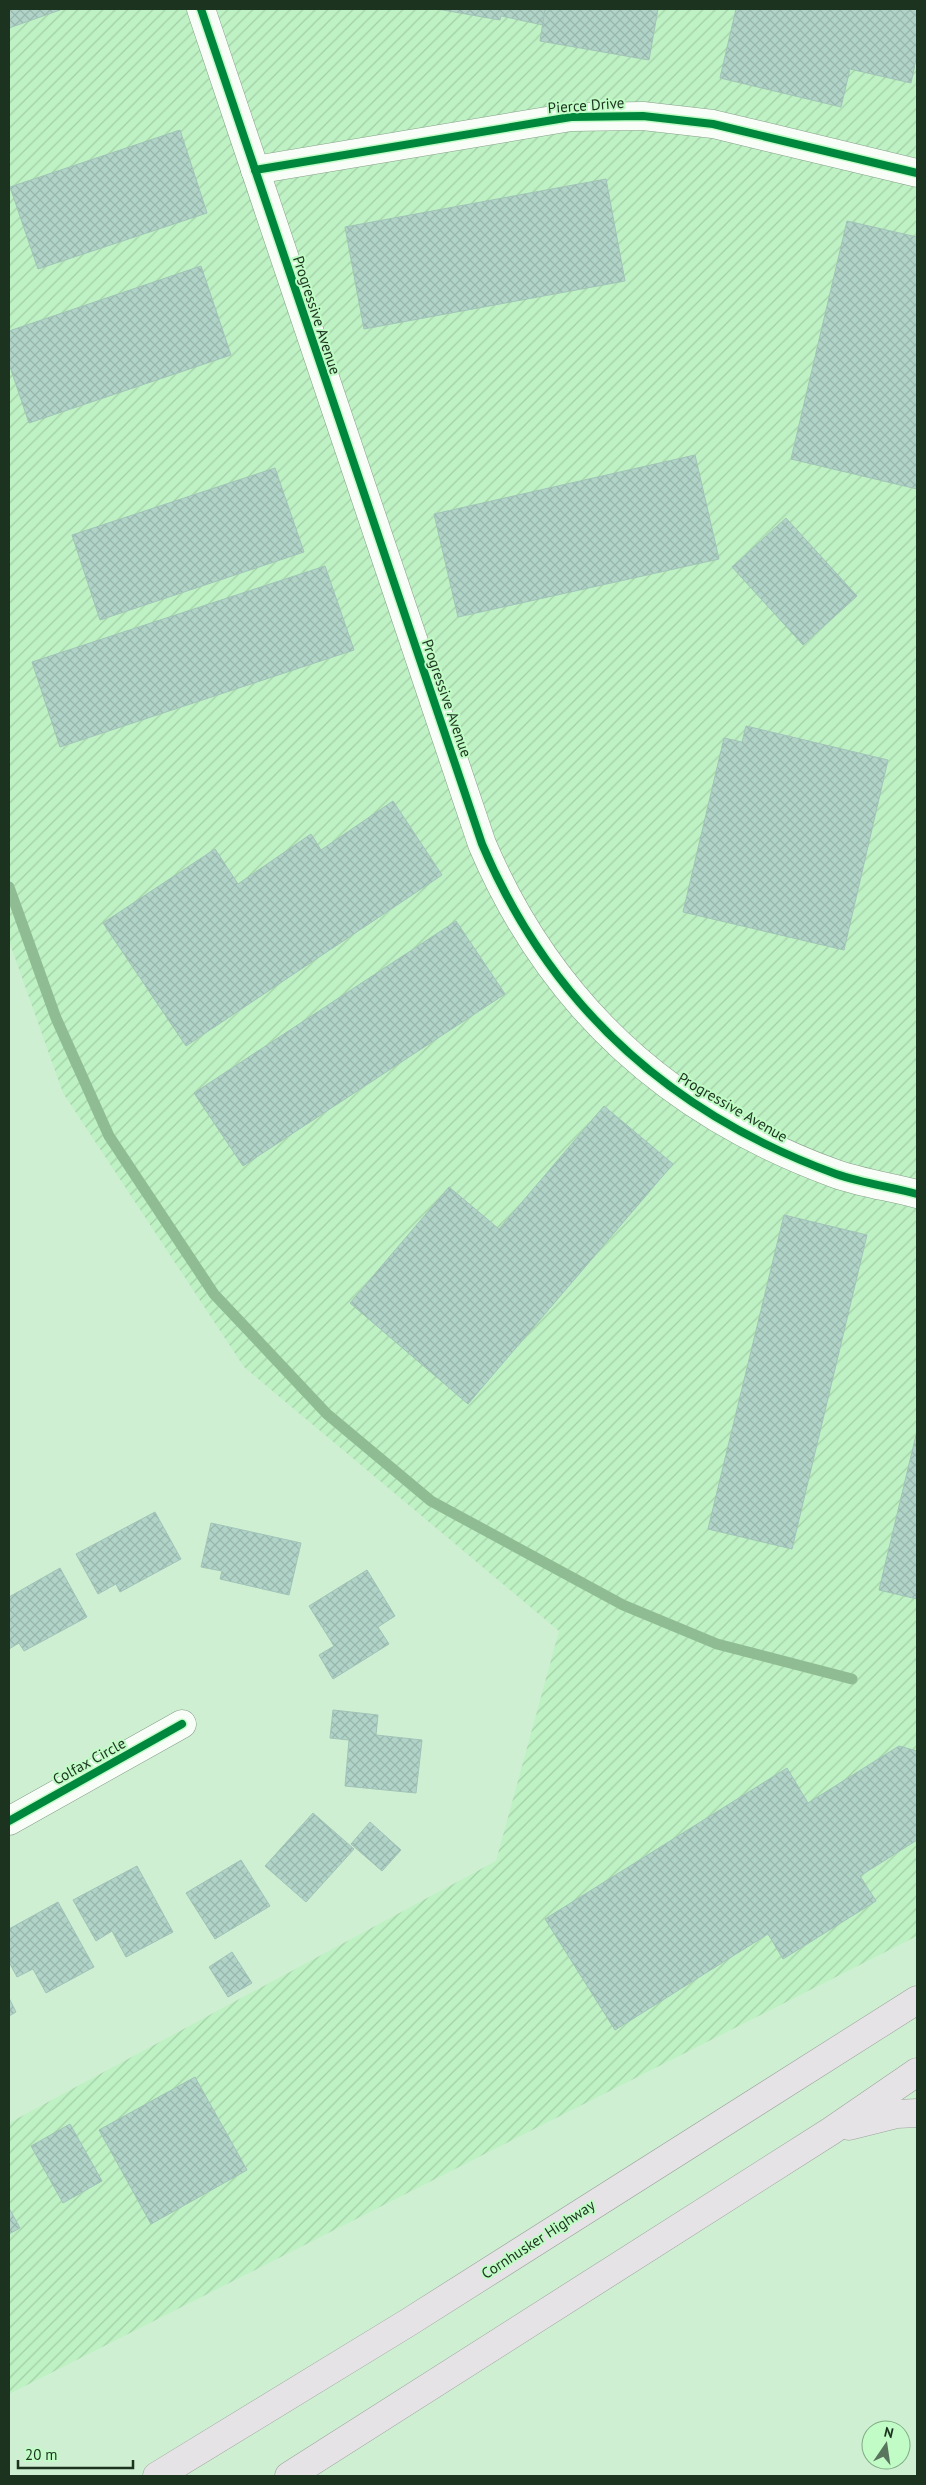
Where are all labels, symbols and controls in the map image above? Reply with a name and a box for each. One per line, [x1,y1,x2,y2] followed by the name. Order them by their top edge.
[547,93,625,117] street label: Pierce Drive
[289,253,345,377] street label: Progressive Avenue
[418,637,476,759] street label: Progressive Avenue
[675,1068,791,1146] street label: Progressive Avenue
[49,1733,129,1789] street label: Colfax Circle
[478,2195,598,2283] street label: Cornhusker Highway
[861,2420,911,2470] north arrow
[882,2423,895,2442] text: N
[18,2438,132,2470] scale bar
[25,2445,58,2464] text: 20 m

